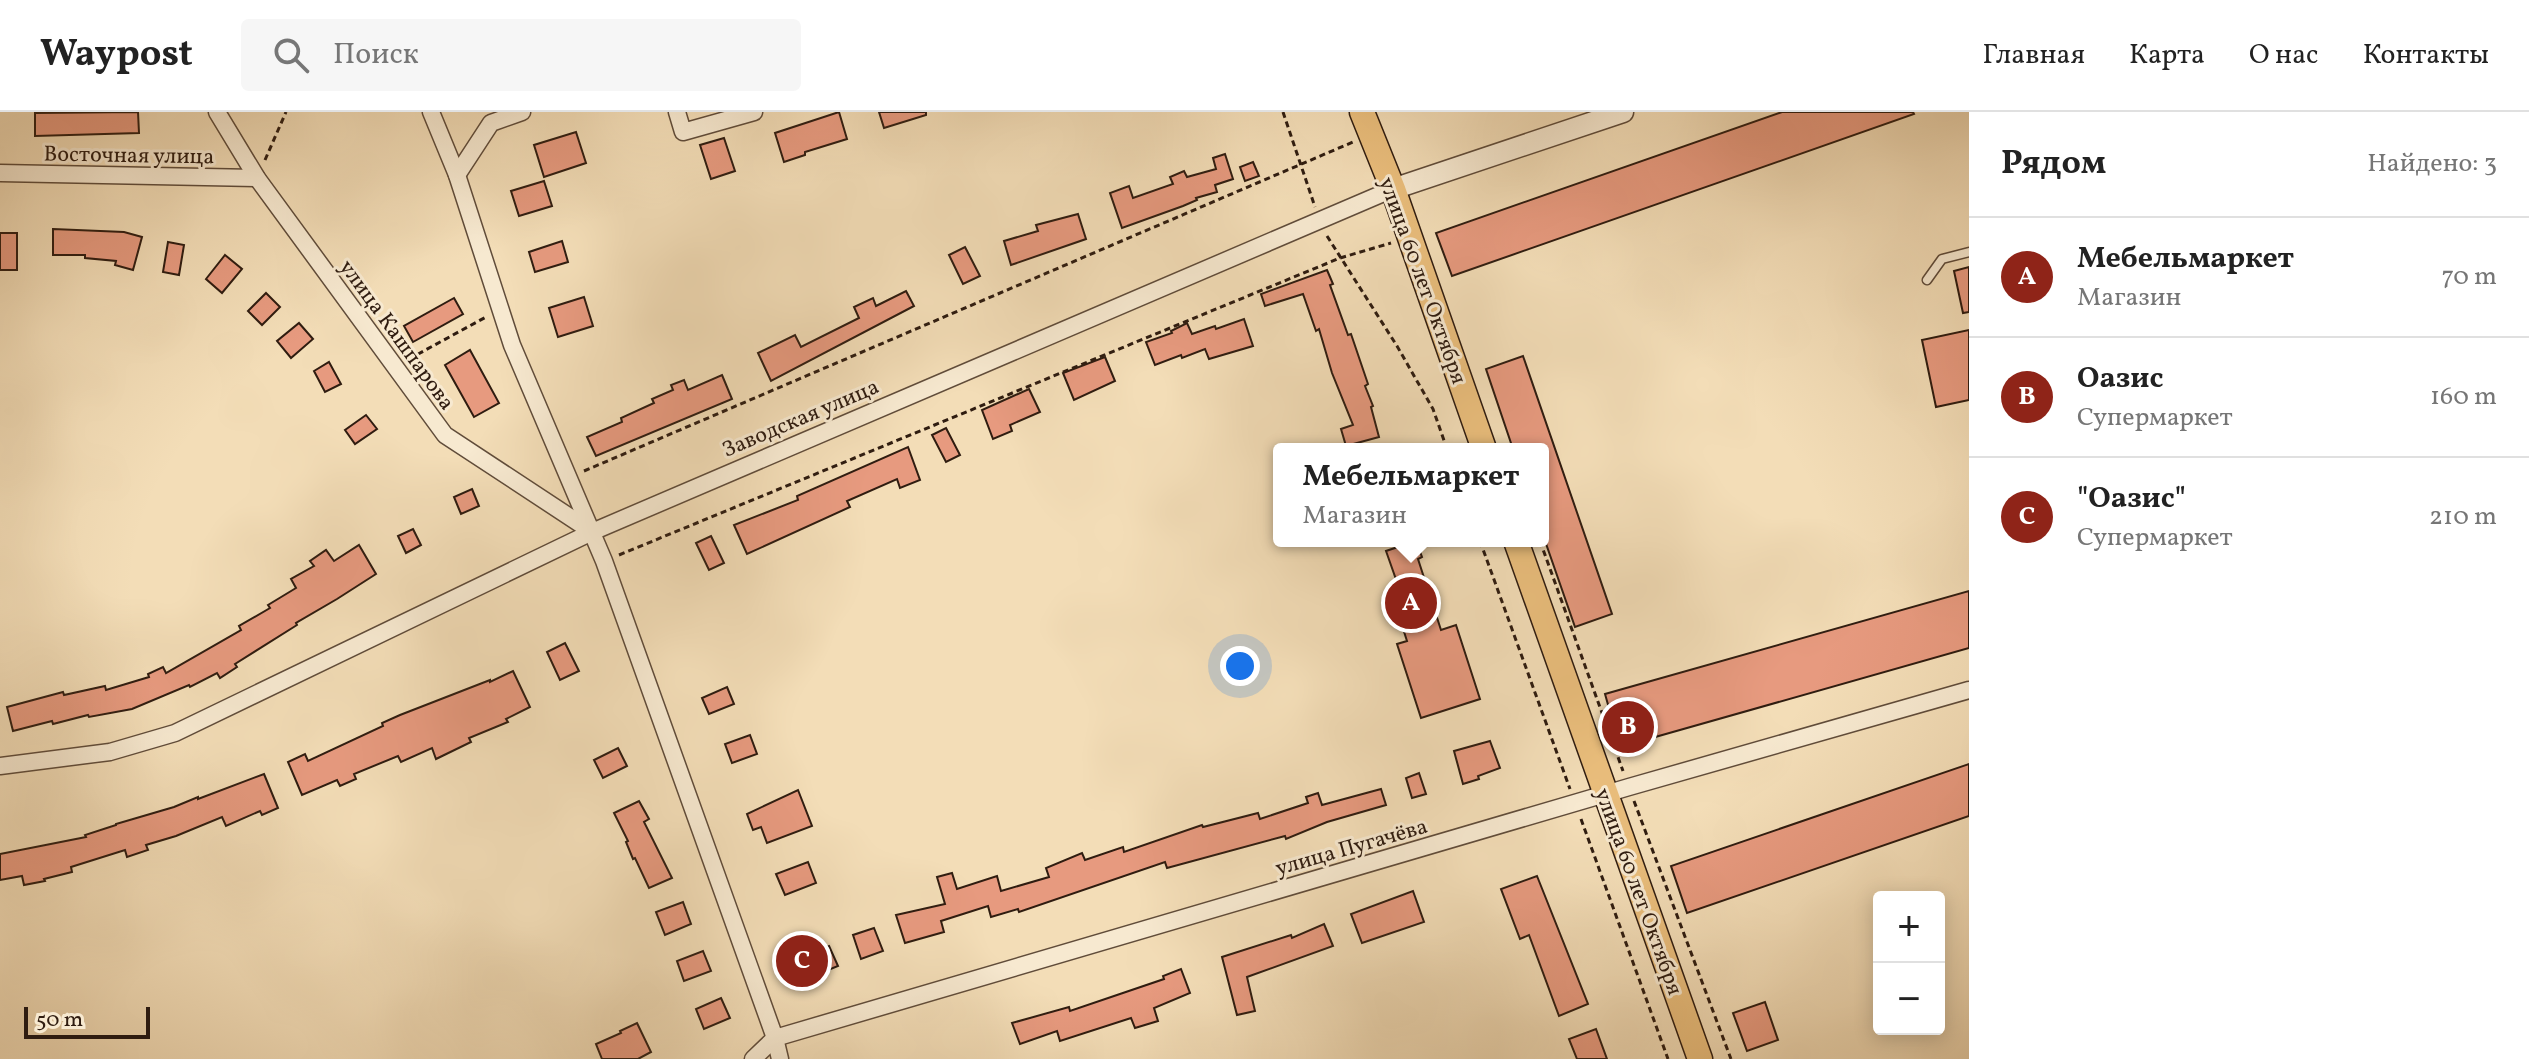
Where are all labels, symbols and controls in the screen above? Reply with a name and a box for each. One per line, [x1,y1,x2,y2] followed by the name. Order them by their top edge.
[241,19,801,91] search box
[40,29,193,82] text: Waypost
[269,33,313,77] icon: search
[333,34,419,76] text: Поиск
[1983,36,2085,75] text: Главная
[2129,36,2205,75] text: Карта
[2249,36,2319,75] text: О нас
[2363,36,2489,75] text: Контакты
[43,140,215,173] street label: Восточная улица
[2001,141,2106,188] text: Рядом
[2367,146,2497,182] text: Найдено: 3
[1370,173,1473,389] street label: улица 60 лет Октября
[2077,238,2294,280] text: Мебельмаркет
[331,254,461,417] street label: улица Кашпарова
[2018,259,2036,295] text: A
[2442,259,2497,295] text: 70 m
[2077,280,2181,316] text: Магазин
[2077,358,2163,400] text: Оазис
[718,372,884,466] street label: Заводская улица
[2018,379,2036,415] text: B
[2430,379,2497,415] text: 160 m
[2077,400,2233,436] text: Супермаркет
[1273,443,1549,547] popup
[1302,456,1520,498] text: Мебельмаркет
[2077,478,2186,520] text: "Оазис"
[1302,498,1407,534] text: Магазин
[2019,499,2035,535] text: C
[2429,499,2497,535] text: 210 m
[2077,520,2233,556] text: Супермаркет
[1385,573,1437,633] pin: A
[1220,646,1260,686] your location
[1602,697,1654,757] pin: B
[1586,784,1689,1000] street label: улица 60 лет Октября
[1272,812,1432,885] street label: улица Пугачёва
[1873,891,1945,1035] map controls
[1873,891,1945,963] button: +
[776,931,828,991] pin: C
[1873,963,1945,1035] button: −
[24,1003,150,1039] scale bar
[36,1005,83,1036] text: 50 m

